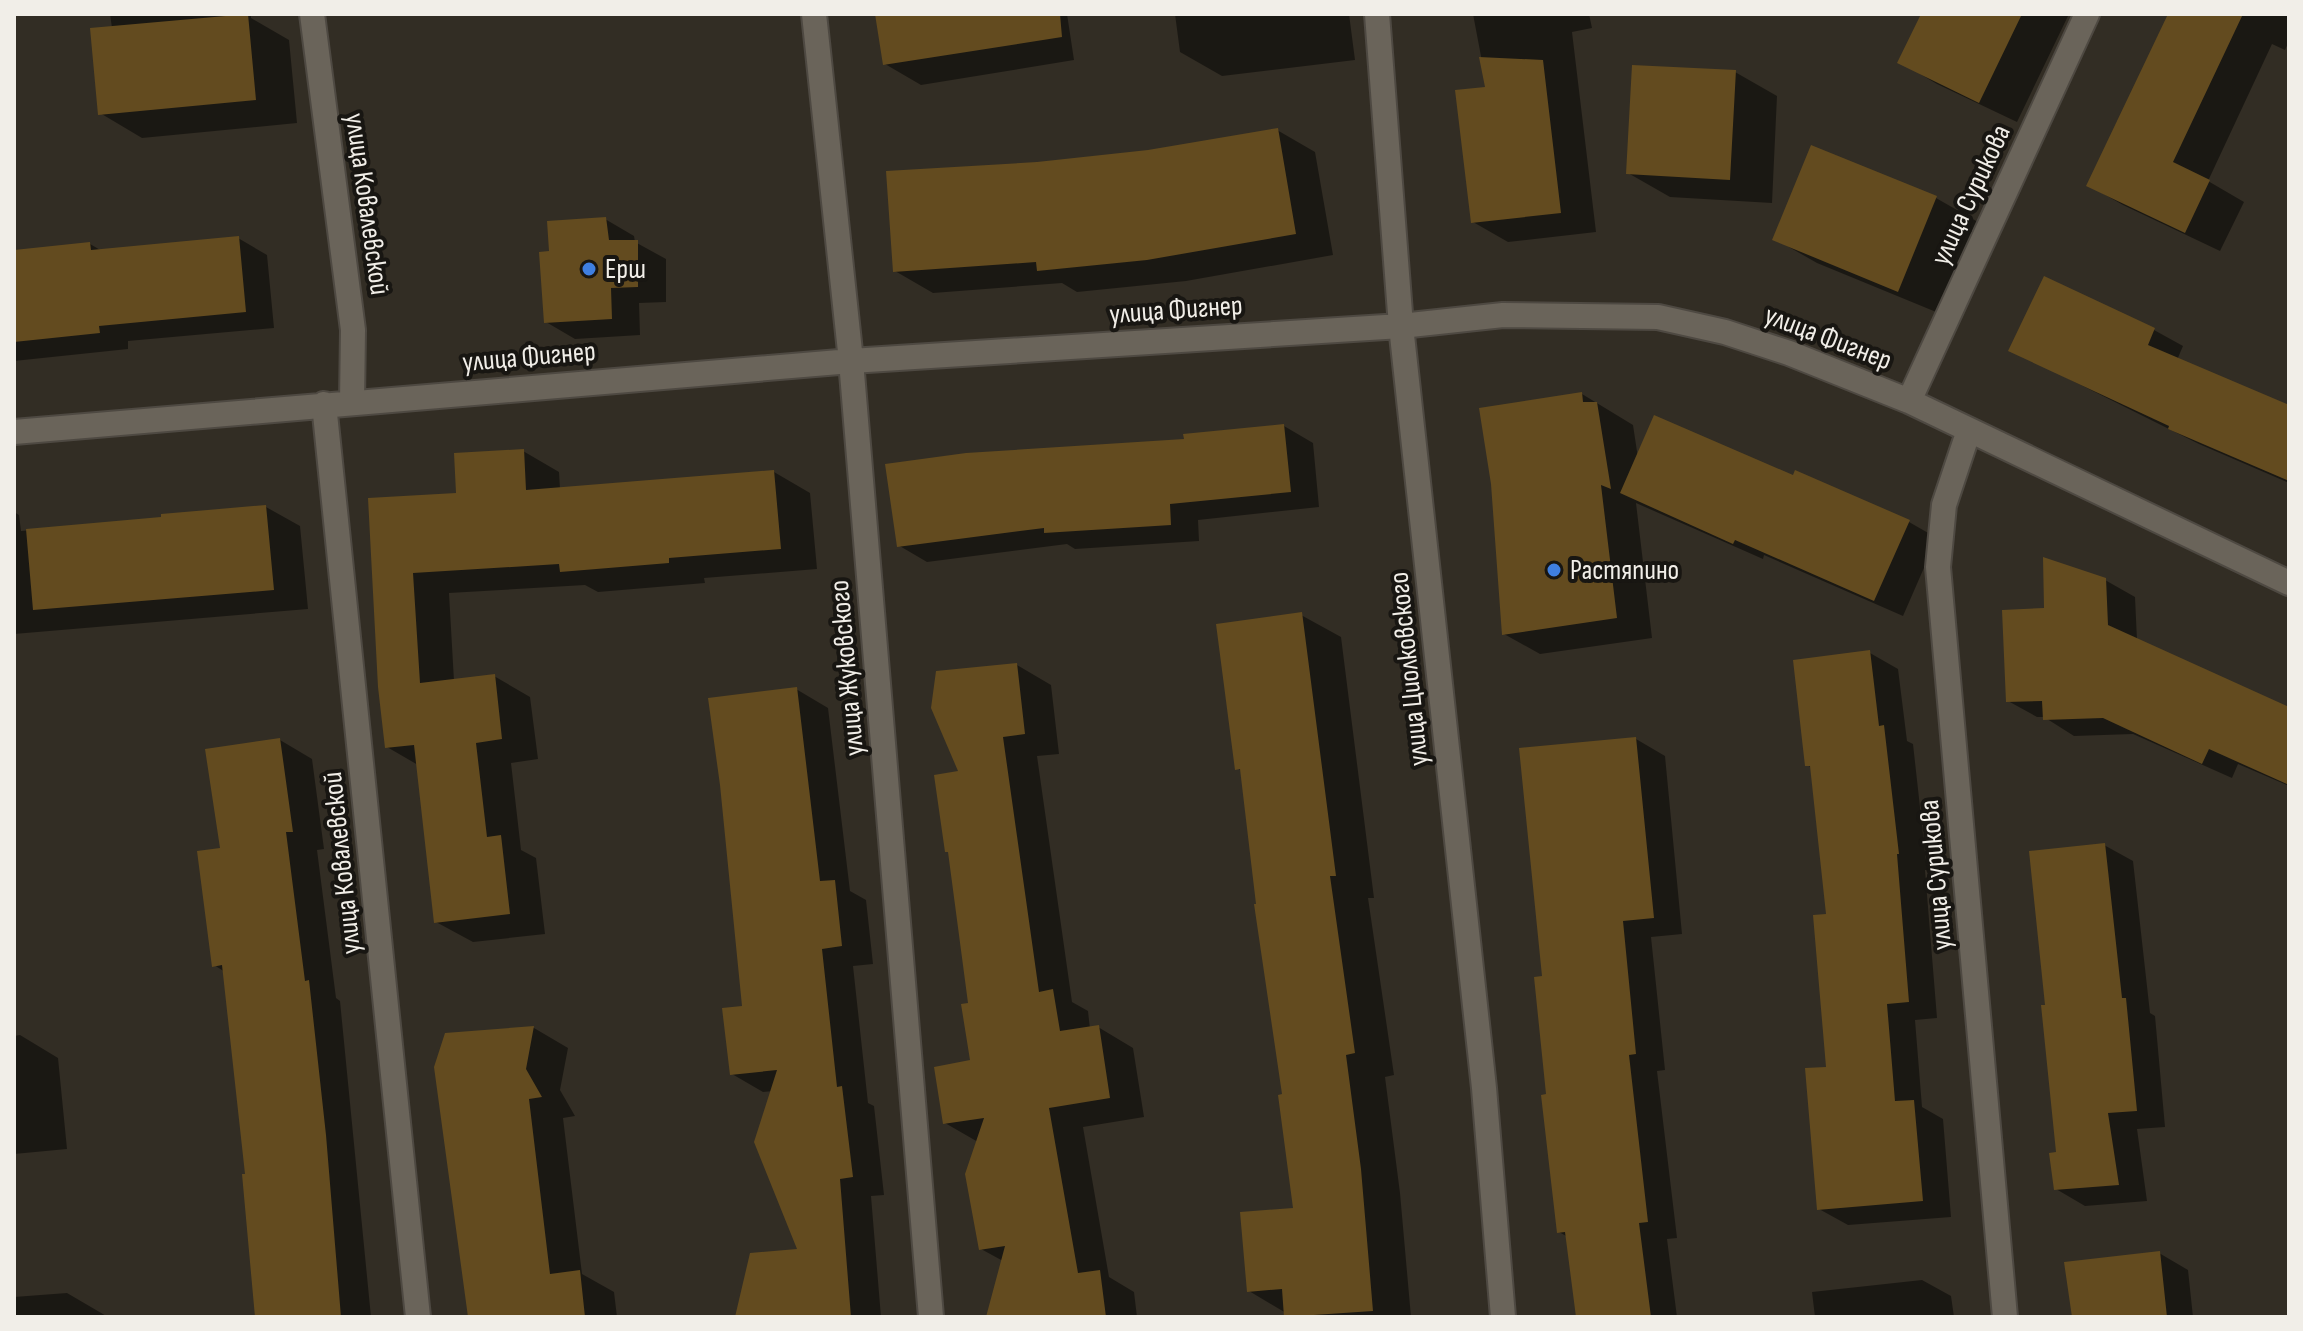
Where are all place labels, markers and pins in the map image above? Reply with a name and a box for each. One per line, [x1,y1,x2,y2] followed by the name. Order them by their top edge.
[605,253,646,286] place label: Ерш
[580,260,598,278] marker: Ерш
[1570,554,1679,587] place label: Растяпино
[1545,561,1563,579] marker: Растяпино

